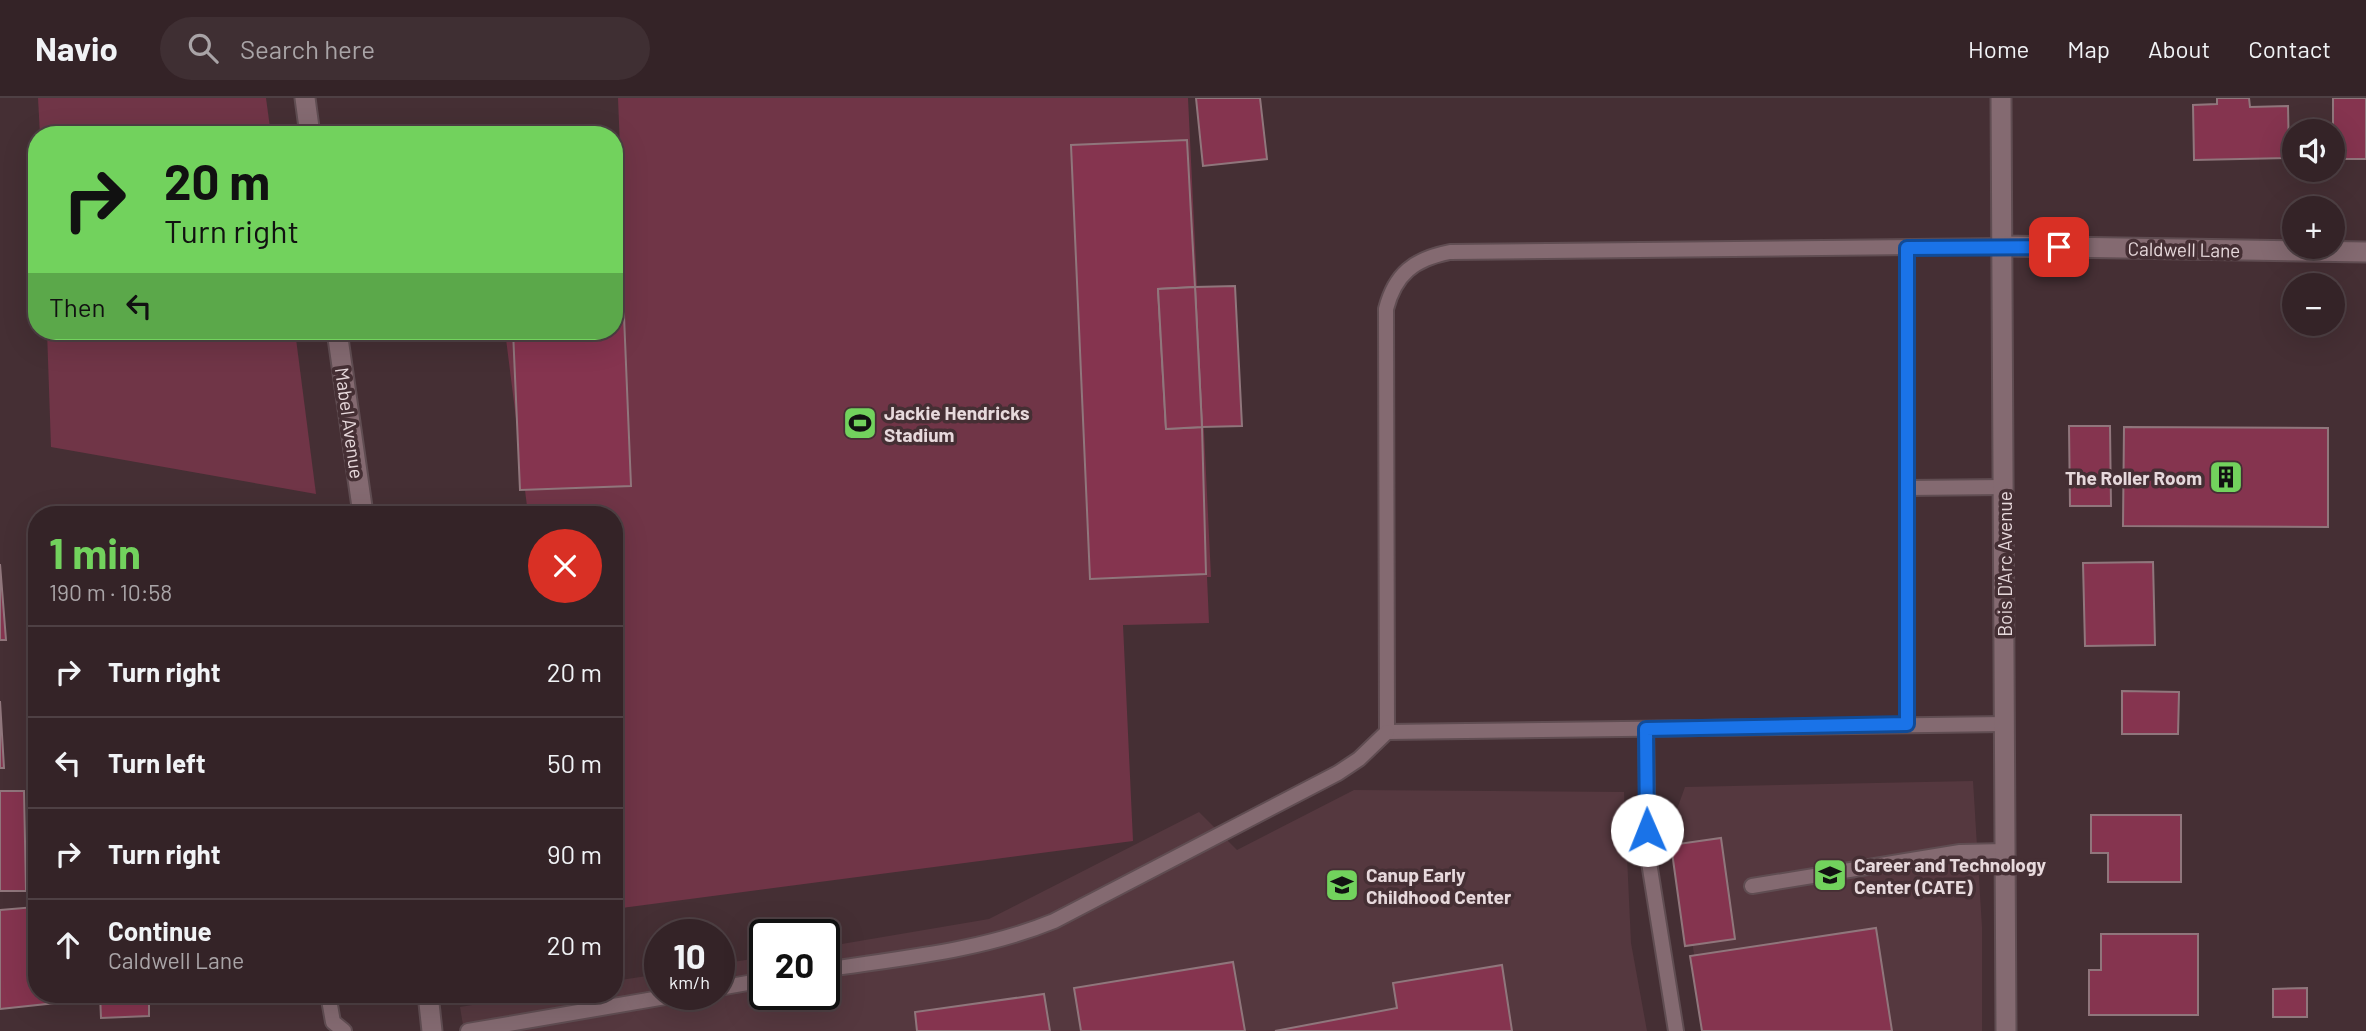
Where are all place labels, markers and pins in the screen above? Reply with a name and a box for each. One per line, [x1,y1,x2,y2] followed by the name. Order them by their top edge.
[2029,217,2089,277] pin
[884,401,1030,446] place label: Jackie Hendricks Stadium
[841,404,879,442] sports icon: Jackie Hendricks Stadium
[2207,458,2245,496] building icon: The Roller Room
[2065,466,2202,489] place label: The Roller Room
[1854,853,2046,898] place label: Career and Technology Center (CATE)
[1811,856,1849,894] school or university icon: Career and Technology Center (CATE)
[1366,863,1512,908] place label: Canup Early Childhood Center
[1323,866,1361,904] school or university icon: Canup Early Childhood Center

